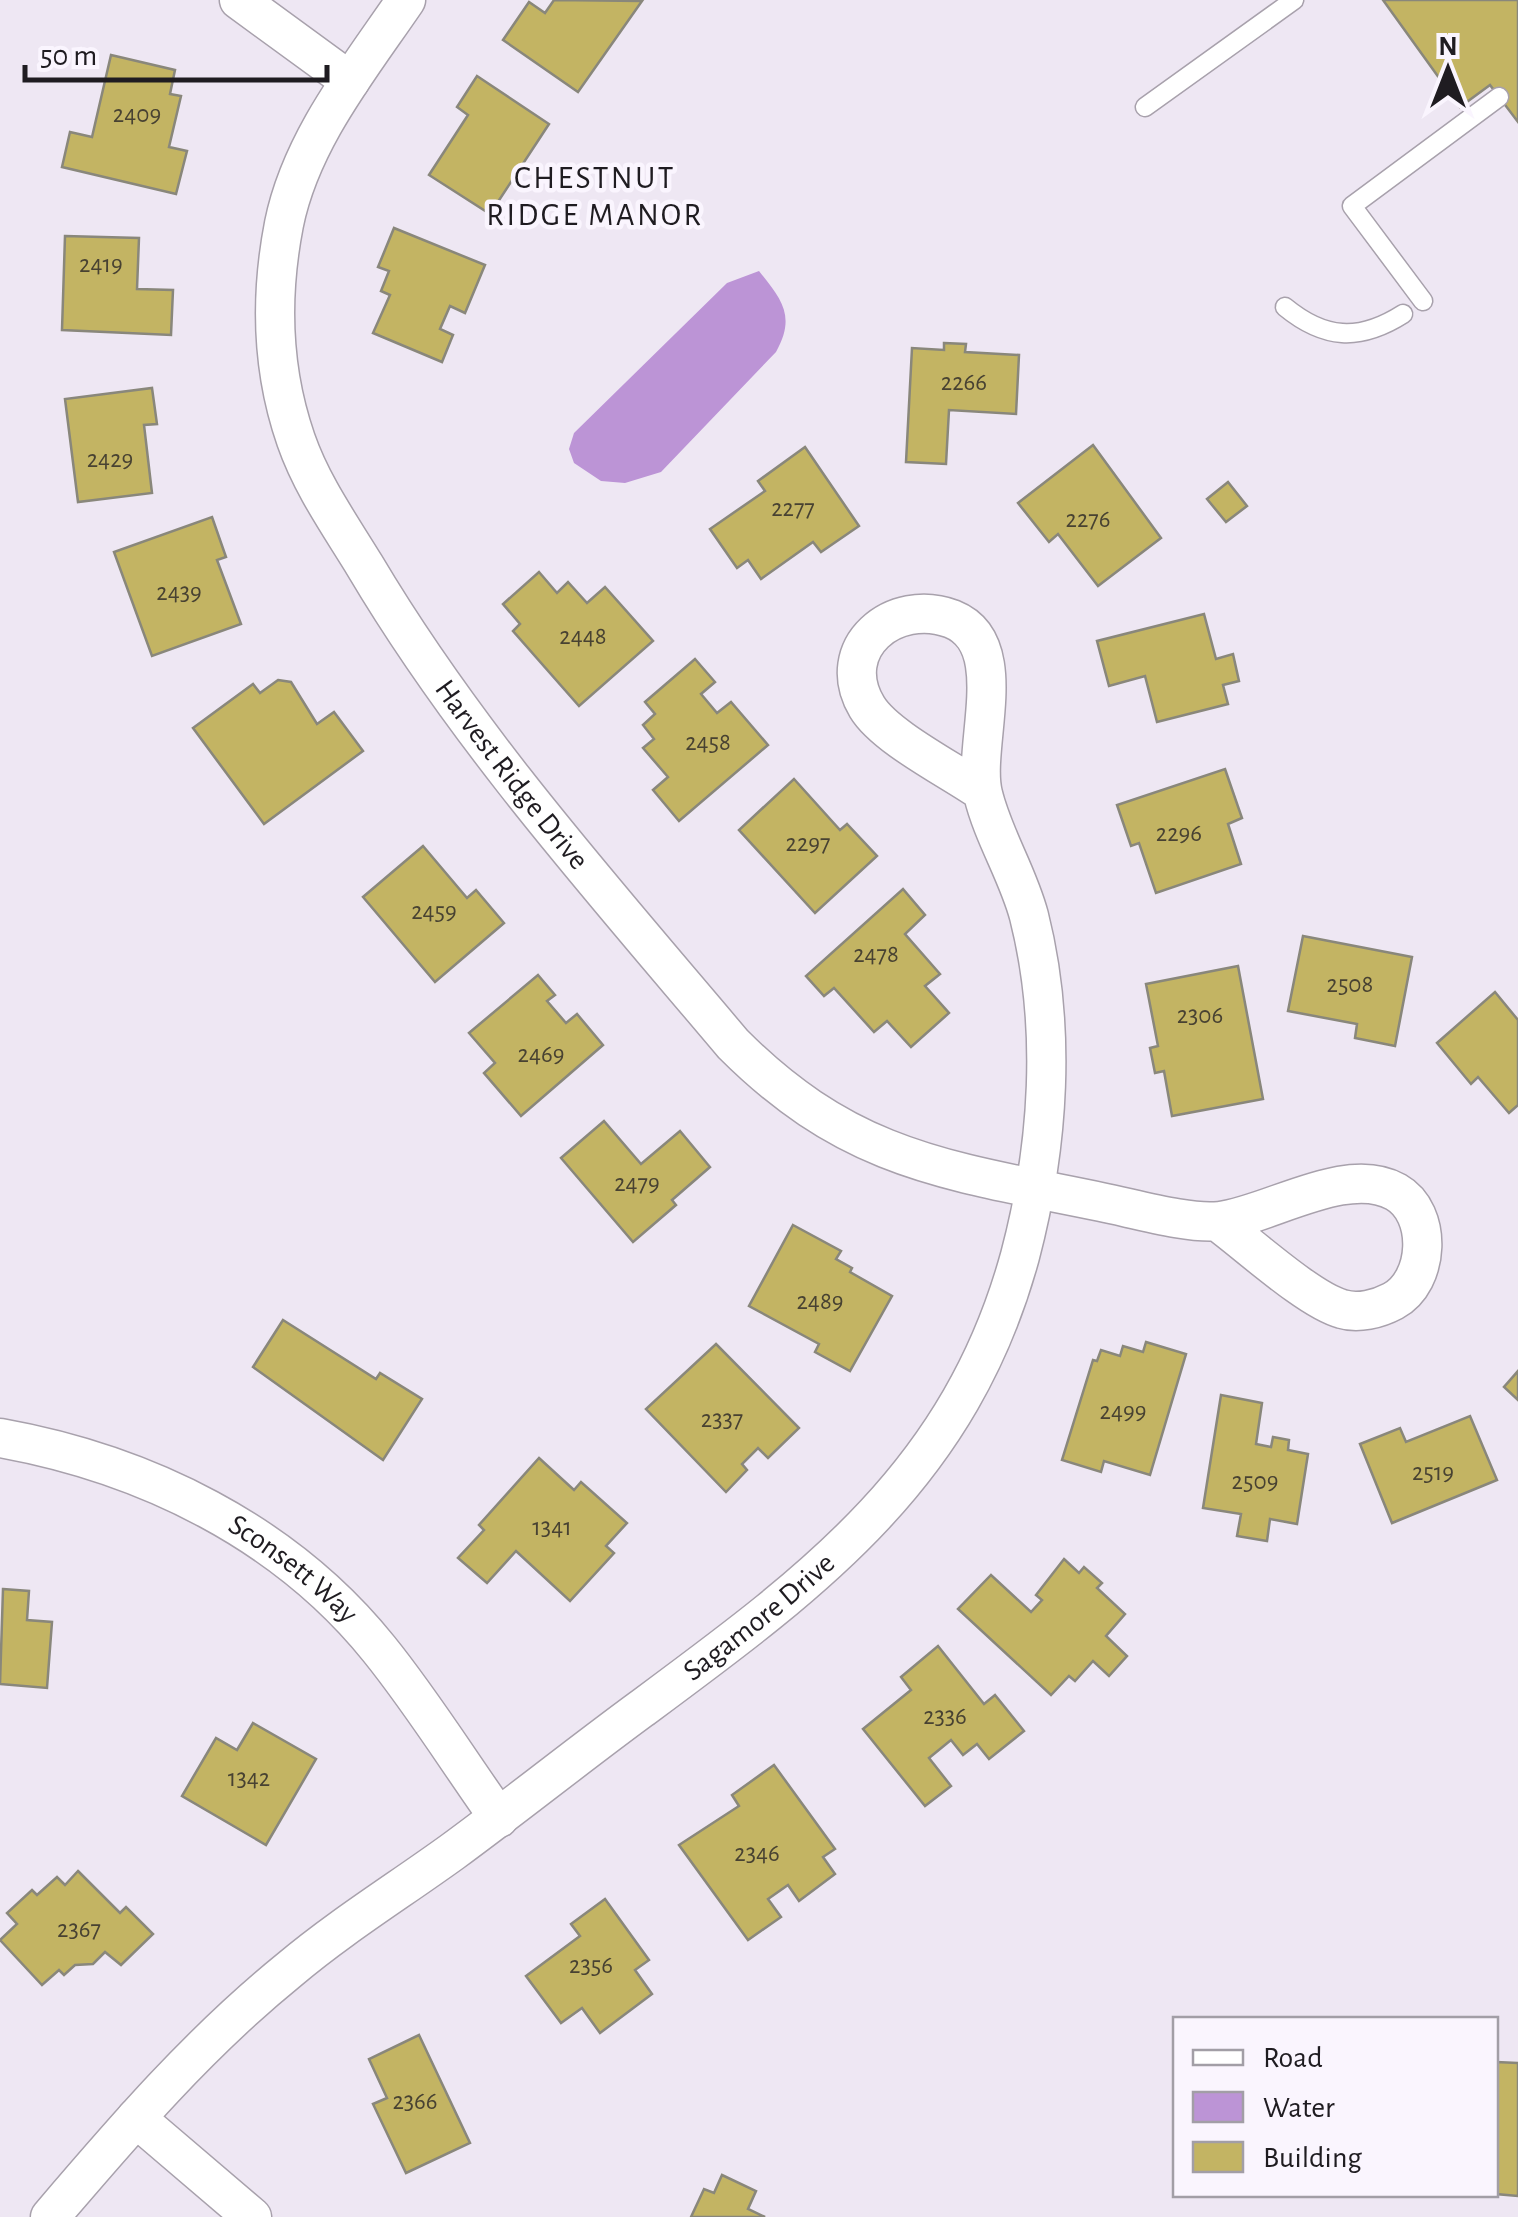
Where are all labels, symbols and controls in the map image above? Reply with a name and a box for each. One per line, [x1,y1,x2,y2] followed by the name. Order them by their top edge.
[25,20,328,82] scale bar
[1398,20,1498,120] north arrow
[1438,33,1458,61] text: N
[40,41,97,71] text: 50 m
[113,102,161,127] house number: 2409
[486,162,704,231] district label: CHESTNUT RIDGE MANOR
[79,252,123,277] house number: 2419
[941,370,987,395] house number: 2266
[87,447,133,472] house number: 2429
[771,496,815,521] house number: 2277
[1066,507,1110,532] house number: 2276
[156,580,202,605] house number: 2439
[559,624,607,649] house number: 2448
[429,675,594,875] street label: Harvest Ridge Drive
[685,730,731,755] house number: 2458
[1156,821,1202,846] house number: 2296
[786,831,830,856] house number: 2297
[411,899,457,924] house number: 2459
[853,942,899,967] house number: 2478
[1327,972,1373,997] house number: 2508
[1177,1003,1223,1028] house number: 2306
[518,1042,564,1067] house number: 2469
[614,1171,660,1196] house number: 2479
[796,1289,844,1314] house number: 2489
[1100,1399,1146,1424] house number: 2499
[701,1407,743,1432] house number: 2337
[1412,1460,1454,1485] house number: 2519
[1232,1469,1278,1494] house number: 2509
[223,1509,363,1629] street label: Sconsett Way
[532,1515,572,1540] house number: 1341
[678,1548,840,1687] street label: Sagamore Drive
[923,1704,967,1729] house number: 2336
[228,1766,270,1791] house number: 1342
[734,1841,780,1866] house number: 2346
[57,1917,101,1942] house number: 2367
[569,1953,613,1978] house number: 2356
[1173,2017,1498,2197] legend
[1263,2043,1323,2073] text: Road
[392,2089,438,2114] house number: 2366
[1263,2093,1335,2123] text: Water
[1263,2143,1362,2173] text: Building

